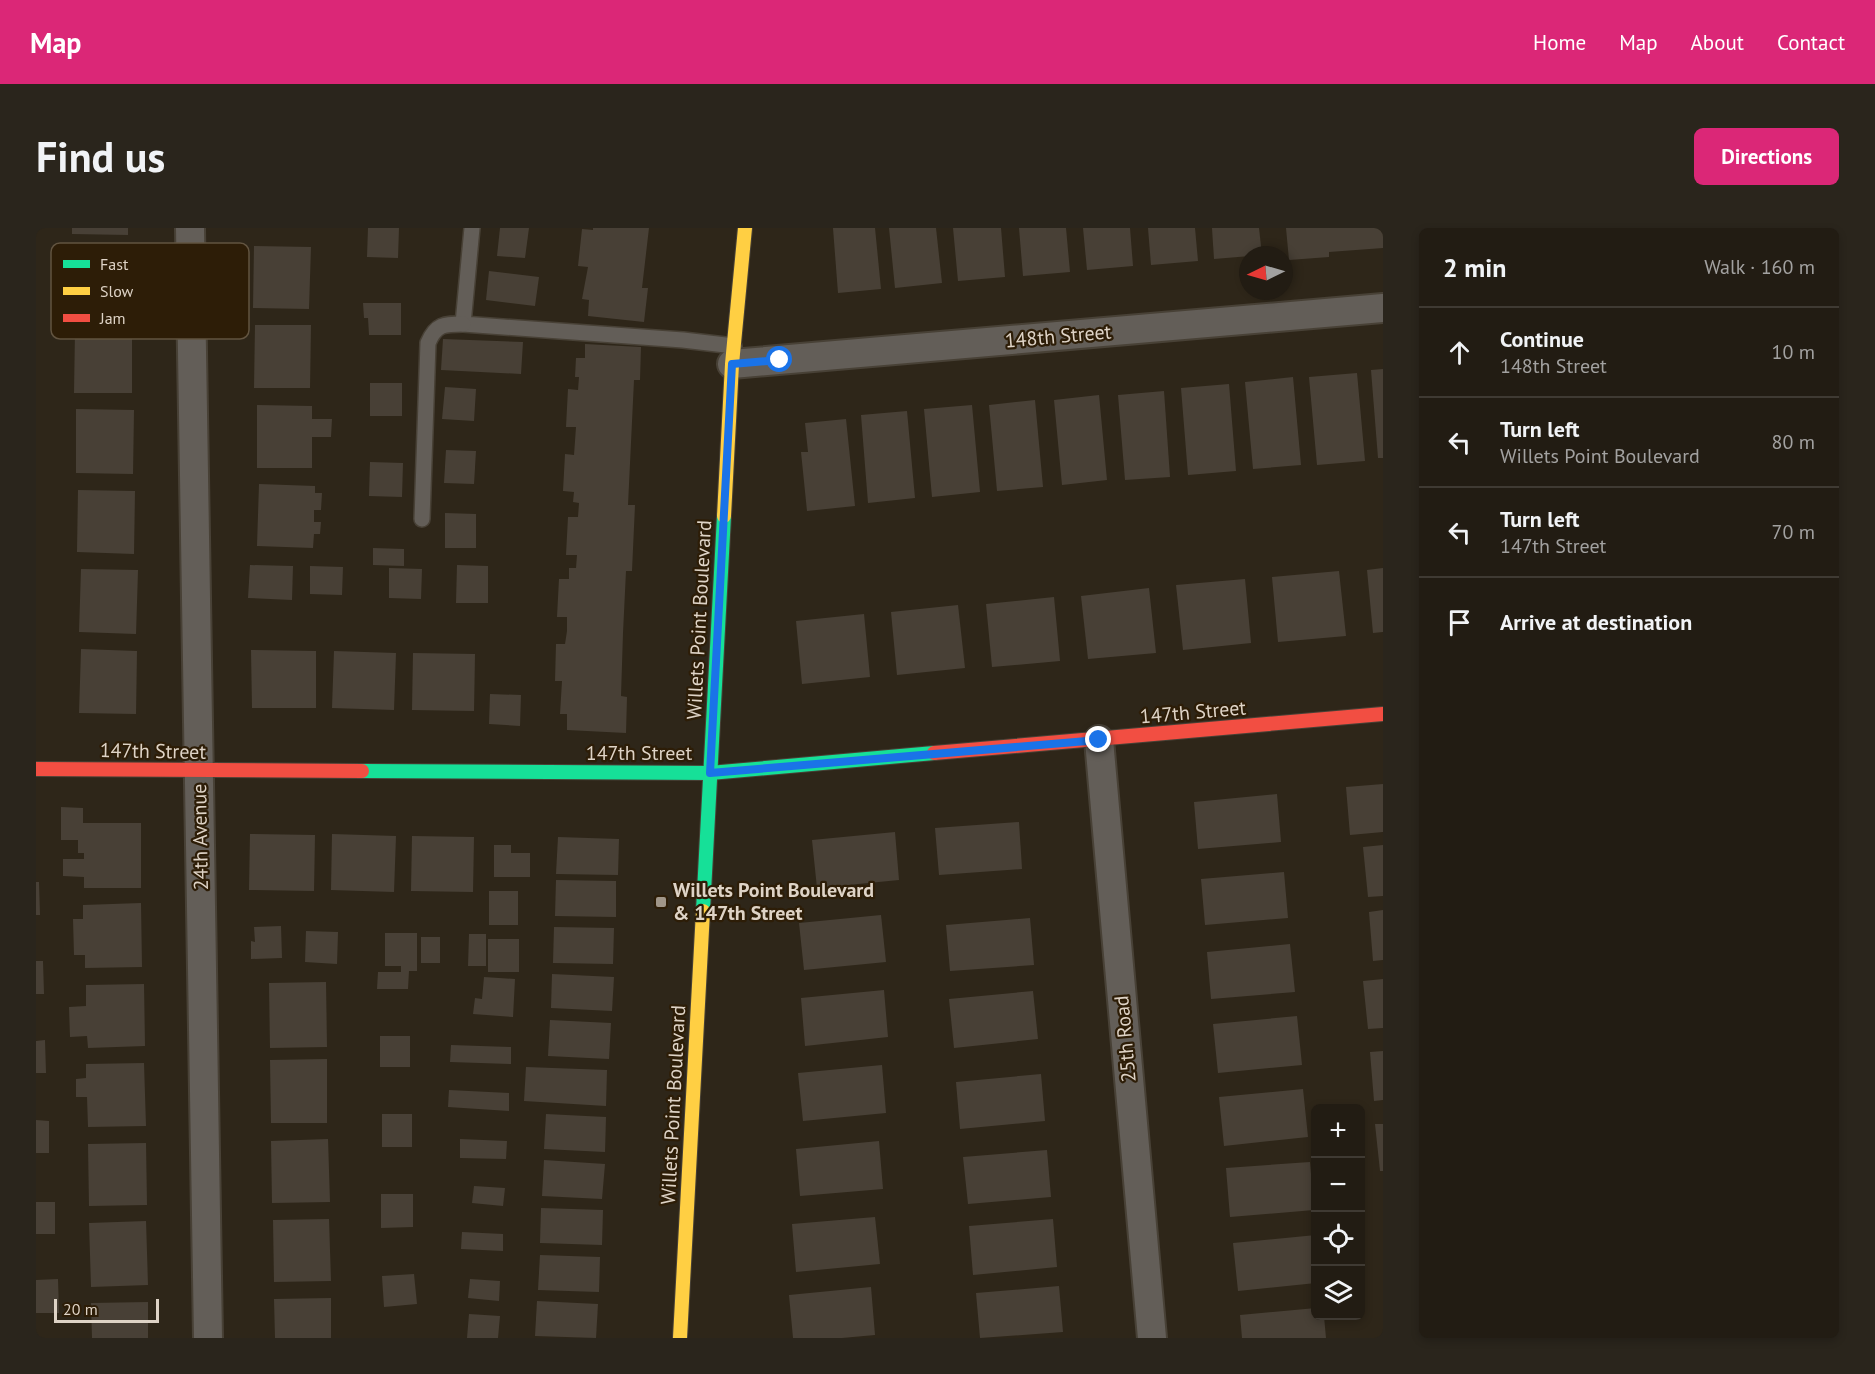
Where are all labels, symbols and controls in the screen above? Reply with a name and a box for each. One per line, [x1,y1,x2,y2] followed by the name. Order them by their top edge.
[30,24,81,61] text: Map
[1533,29,1586,56] text: Home
[1619,29,1658,56] text: Map
[1691,29,1744,56] text: About
[1777,29,1845,56] text: Contact
[1694,128,1839,185] button: Directions
[36,129,165,184] text: Find us
[51,243,249,339] legend
[1239,246,1293,300] north arrow
[1443,251,1506,284] text: 2 min
[100,254,129,274] text: Fast
[1704,254,1815,280] text: Walk · 160 m
[100,281,134,301] text: Slow
[99,308,126,328] text: Jam
[1004,318,1113,354] street label: 148th Street
[1500,325,1584,353] text: Continue
[1443,336,1476,369] icon: ahead
[1772,339,1815,365] text: 10 m
[766,346,792,372] route start
[1500,353,1607,379] text: 148th Street
[1500,415,1580,443] text: Turn left
[1443,426,1476,459] icon: left
[1772,429,1815,455] text: 80 m
[1500,443,1700,469] text: Willets Point Boulevard
[1500,505,1580,533] text: Turn left
[1443,516,1476,549] icon: left
[1772,519,1815,545] text: 70 m
[681,520,717,720] street label: Willets Point Boulevard
[1500,533,1606,559] text: 147th Street
[1443,606,1476,639] icon: arrive
[1500,608,1692,636] text: Arrive at destination
[1139,694,1247,730] street label: 147th Street
[1085,726,1111,752] route end
[100,737,207,765] street label: 147th Street
[586,740,692,766] street label: 147th Street
[186,783,214,891] street label: 24th Avenue
[673,877,874,926] place label: Willets Point Boulevard & 147th Street
[654,895,668,909] marker: Willets Point Boulevard & 147th Street
[1108,994,1142,1084] street label: 25th Road
[655,1005,691,1205] street label: Willets Point Boulevard
[1311,1104,1365,1320] map controls
[1311,1104,1365,1158] button: +
[1311,1158,1365,1212] button: −
[1311,1212,1365,1266] button: locate
[1311,1266,1365,1320] button: layers
[54,1296,159,1324] scale bar
[63,1299,98,1319] text: 20 m

